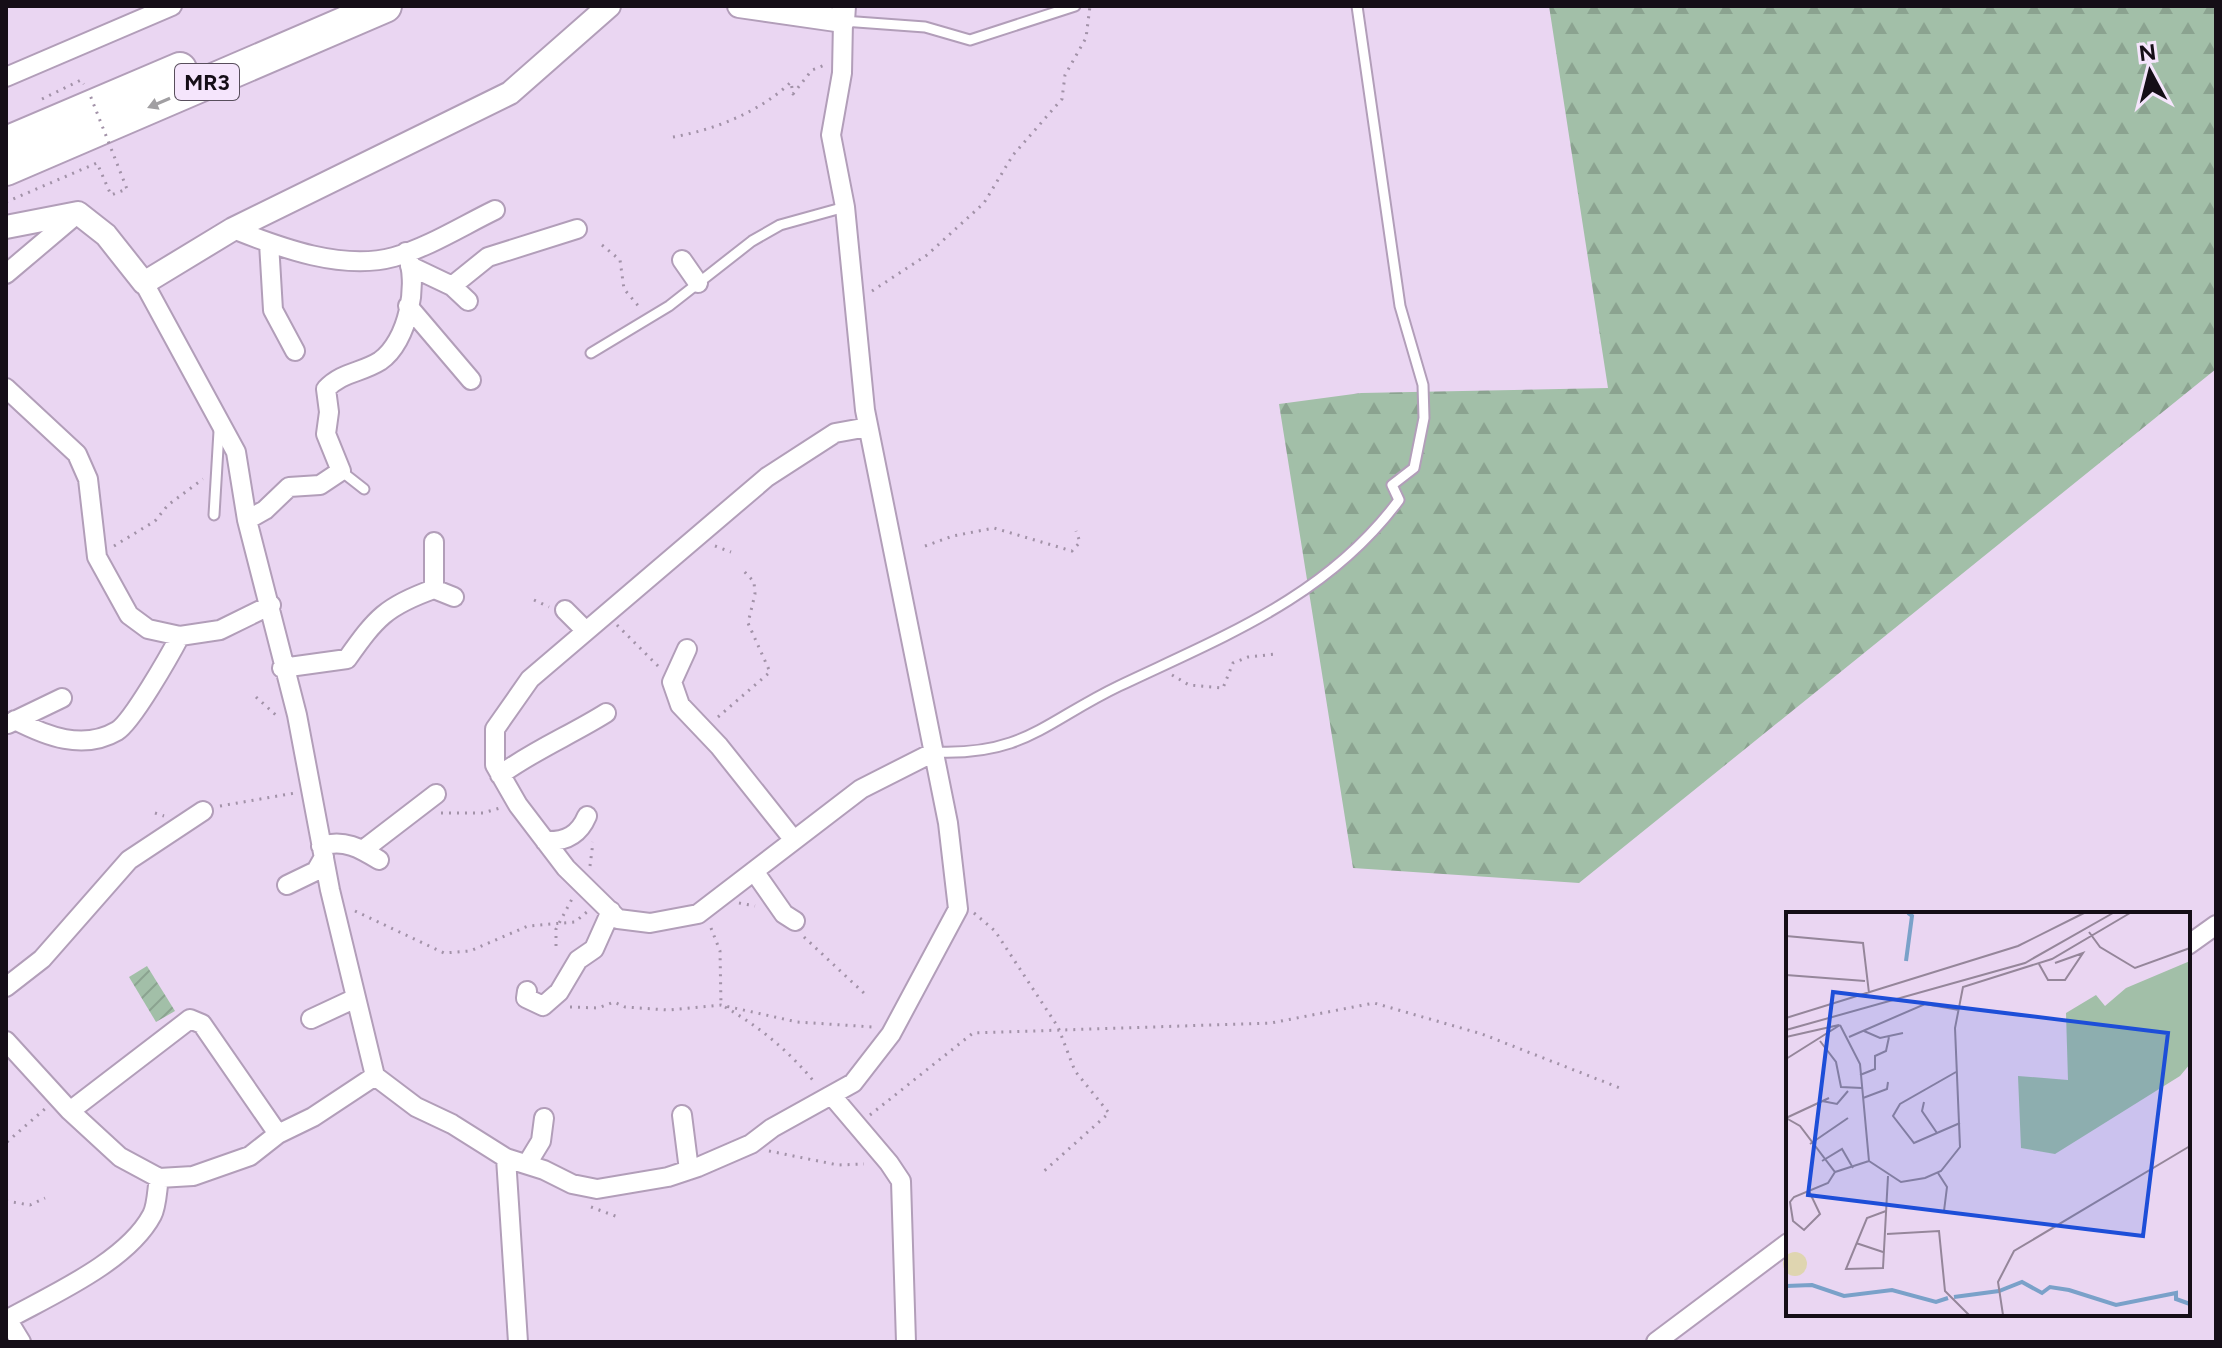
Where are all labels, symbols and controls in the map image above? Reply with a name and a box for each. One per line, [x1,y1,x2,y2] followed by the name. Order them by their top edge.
[2110,32,2190,112] north arrow
[2138,38,2158,67] text: N
[175,64,239,100] road number: MR3
[147,96,170,109] one-way arrow
[1786,912,2190,1316] inset map

